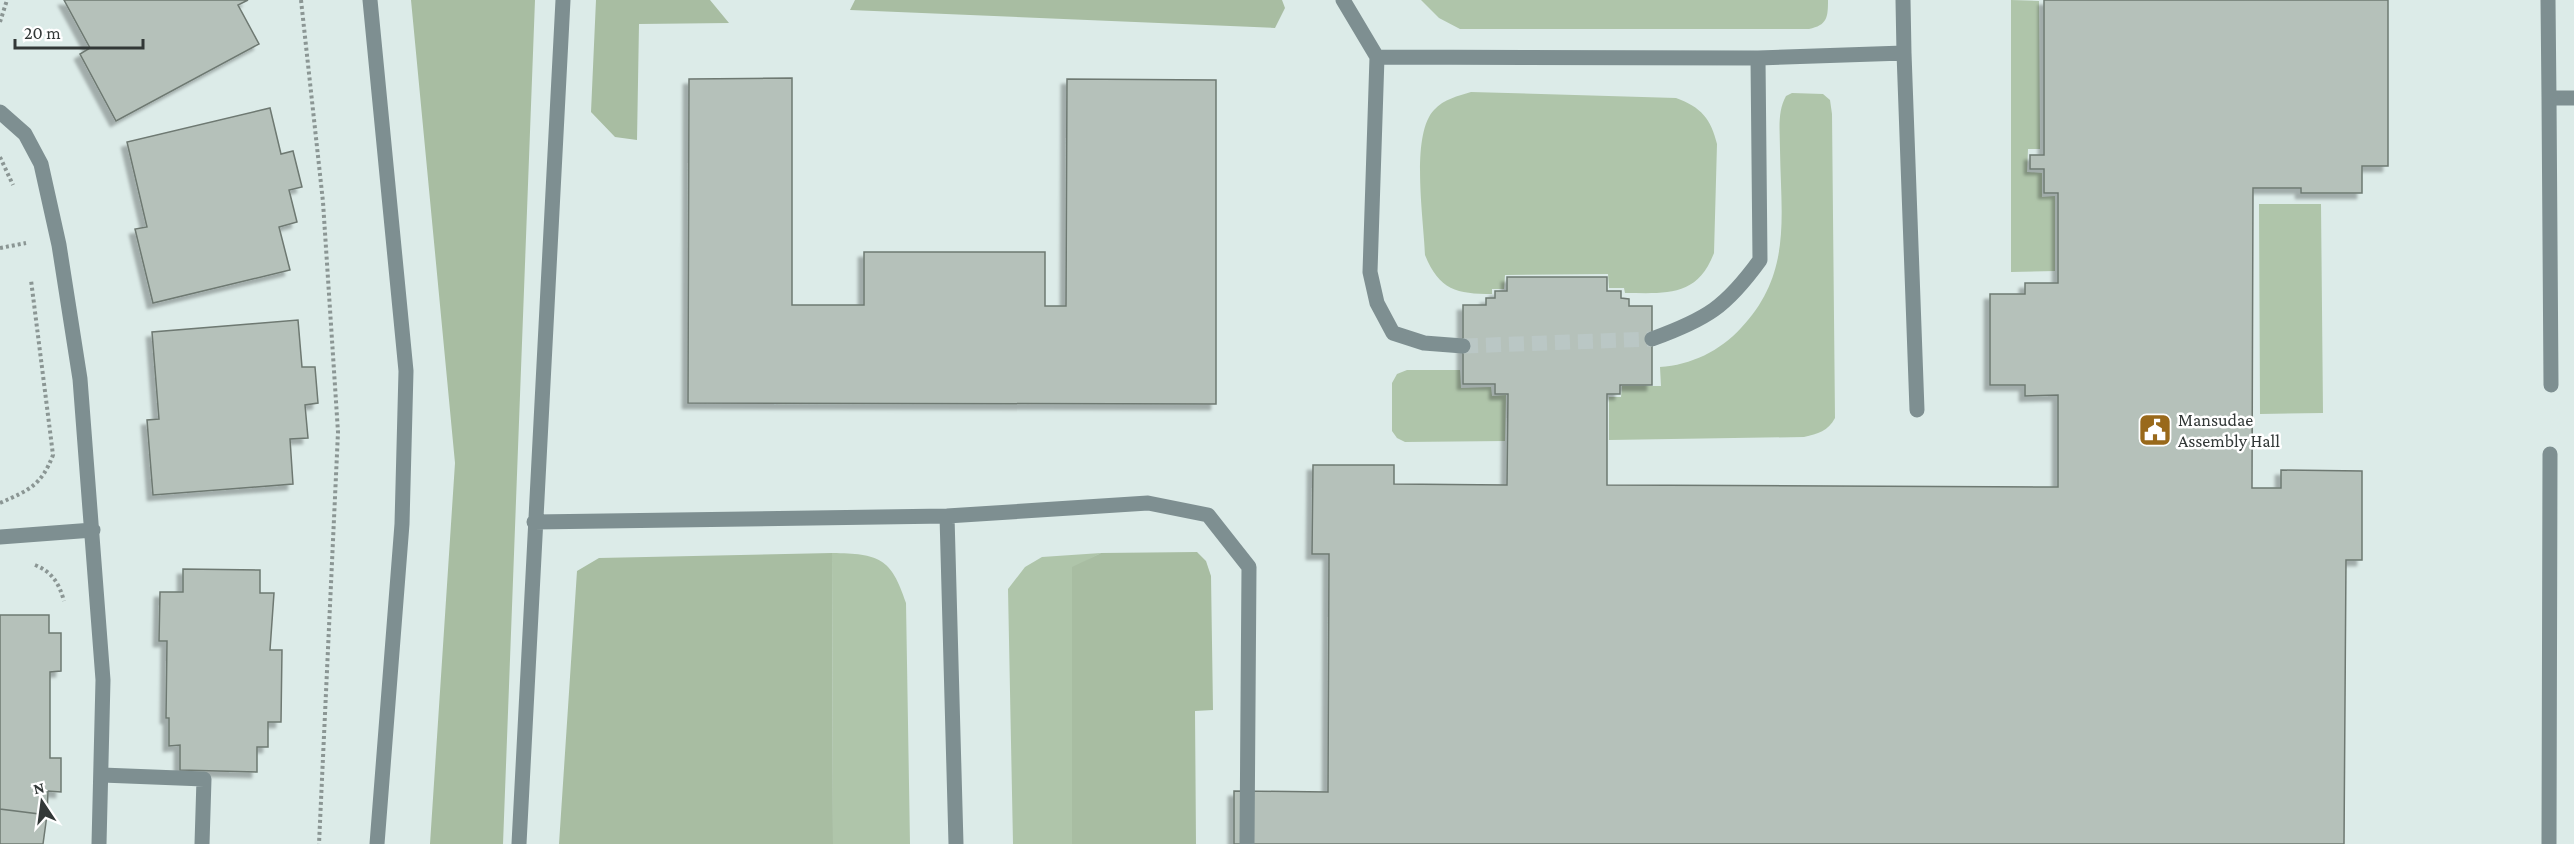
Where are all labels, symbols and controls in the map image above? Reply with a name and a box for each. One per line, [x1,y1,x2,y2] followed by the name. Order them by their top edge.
[15,12,142,50] scale bar
[24,23,61,43] text: 20 m
[2178,410,2280,451] place label: Mansudae Assembly Hall
[2137,412,2173,448] public building icon: Mansudae Assembly Hall
[12,772,72,832] north arrow
[32,778,46,797] text: N

